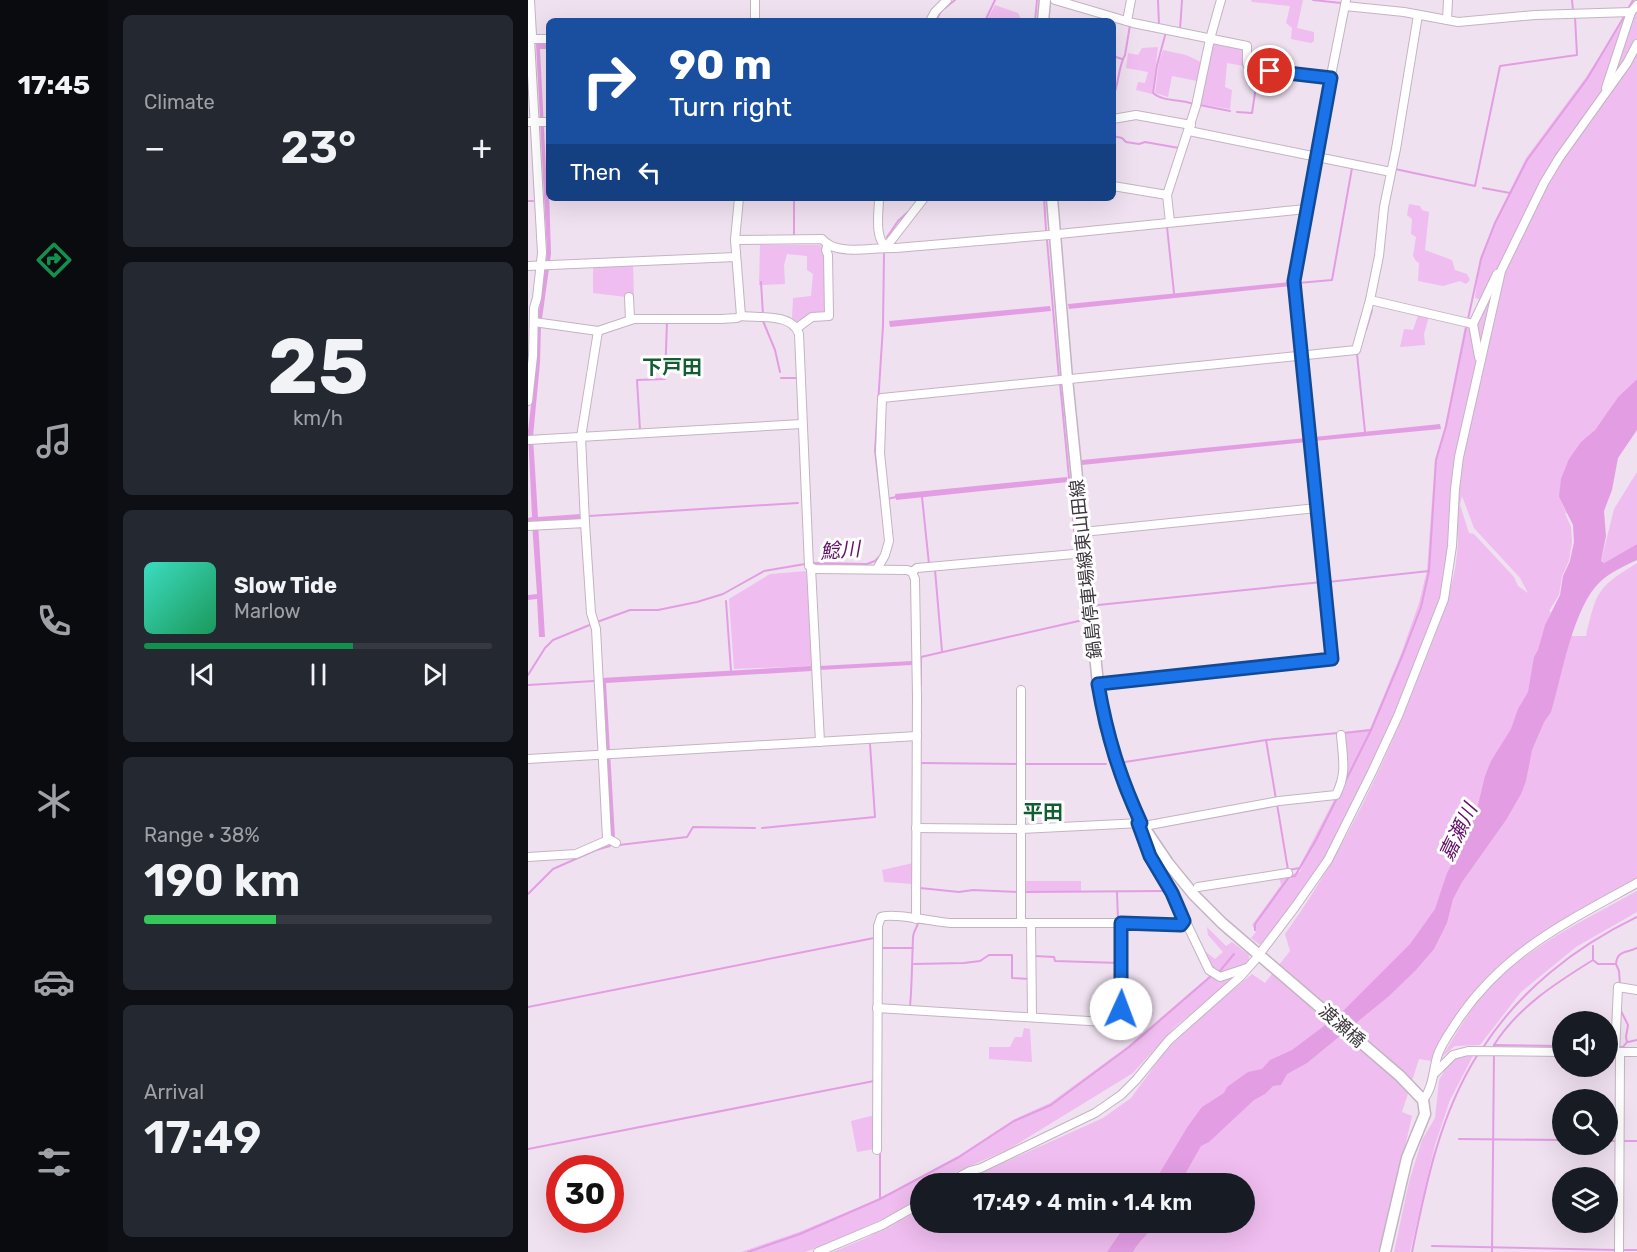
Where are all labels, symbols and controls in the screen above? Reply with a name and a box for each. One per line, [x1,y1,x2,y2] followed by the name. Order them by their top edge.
[669,40,772,90] text: 90 m
[570,42,648,120] icon: right
[1244,45,1295,96] pin
[1253,54,1286,87] icon: arrive
[18,69,90,101] text: 17:45
[144,90,215,114] text: Climate
[669,91,792,123] text: Turn right
[281,121,356,174] text: 23°
[144,128,165,167] text: −
[471,128,492,167] text: +
[633,156,666,189] icon: left
[570,159,621,186] text: Then
[33,239,75,281] icon: directions
[267,320,369,413] text: 25
[642,355,702,379] district label: 下戸田
[293,406,343,430] text: km/h
[33,420,75,462] icon: music
[1066,478,1106,660] street label: 鍋島停車場線東山田線
[819,536,863,563] water label: 鯰川
[234,572,337,599] text: Slow Tide
[234,599,301,623] text: Marlow
[33,600,75,642] icon: phone
[186,658,219,691] icon: previous
[302,658,335,691] icon: pause
[418,658,451,691] icon: next
[33,780,75,822] icon: climate
[1434,798,1483,864] water label: 嘉瀬川
[1023,800,1063,824] district label: 平田
[144,823,260,847] text: Range · 38%
[144,854,300,907] text: 190 km
[33,961,75,1003] icon: car
[1089,977,1153,1041] position arrow
[1314,1000,1370,1052] street label: 渡瀬橋
[1552,1011,1618,1233] map controls
[1552,1011,1618,1077] button: sound
[144,1080,204,1104] text: Arrival
[1552,1089,1618,1155] button: search
[144,1111,262,1164] text: 17:49
[33,1141,75,1183] icon: filters
[546,1155,624,1233] speed limit sign: 30
[1552,1167,1618,1233] button: layers
[973,1189,1192,1216] text: 17:49 · 4 min · 1.4 km

